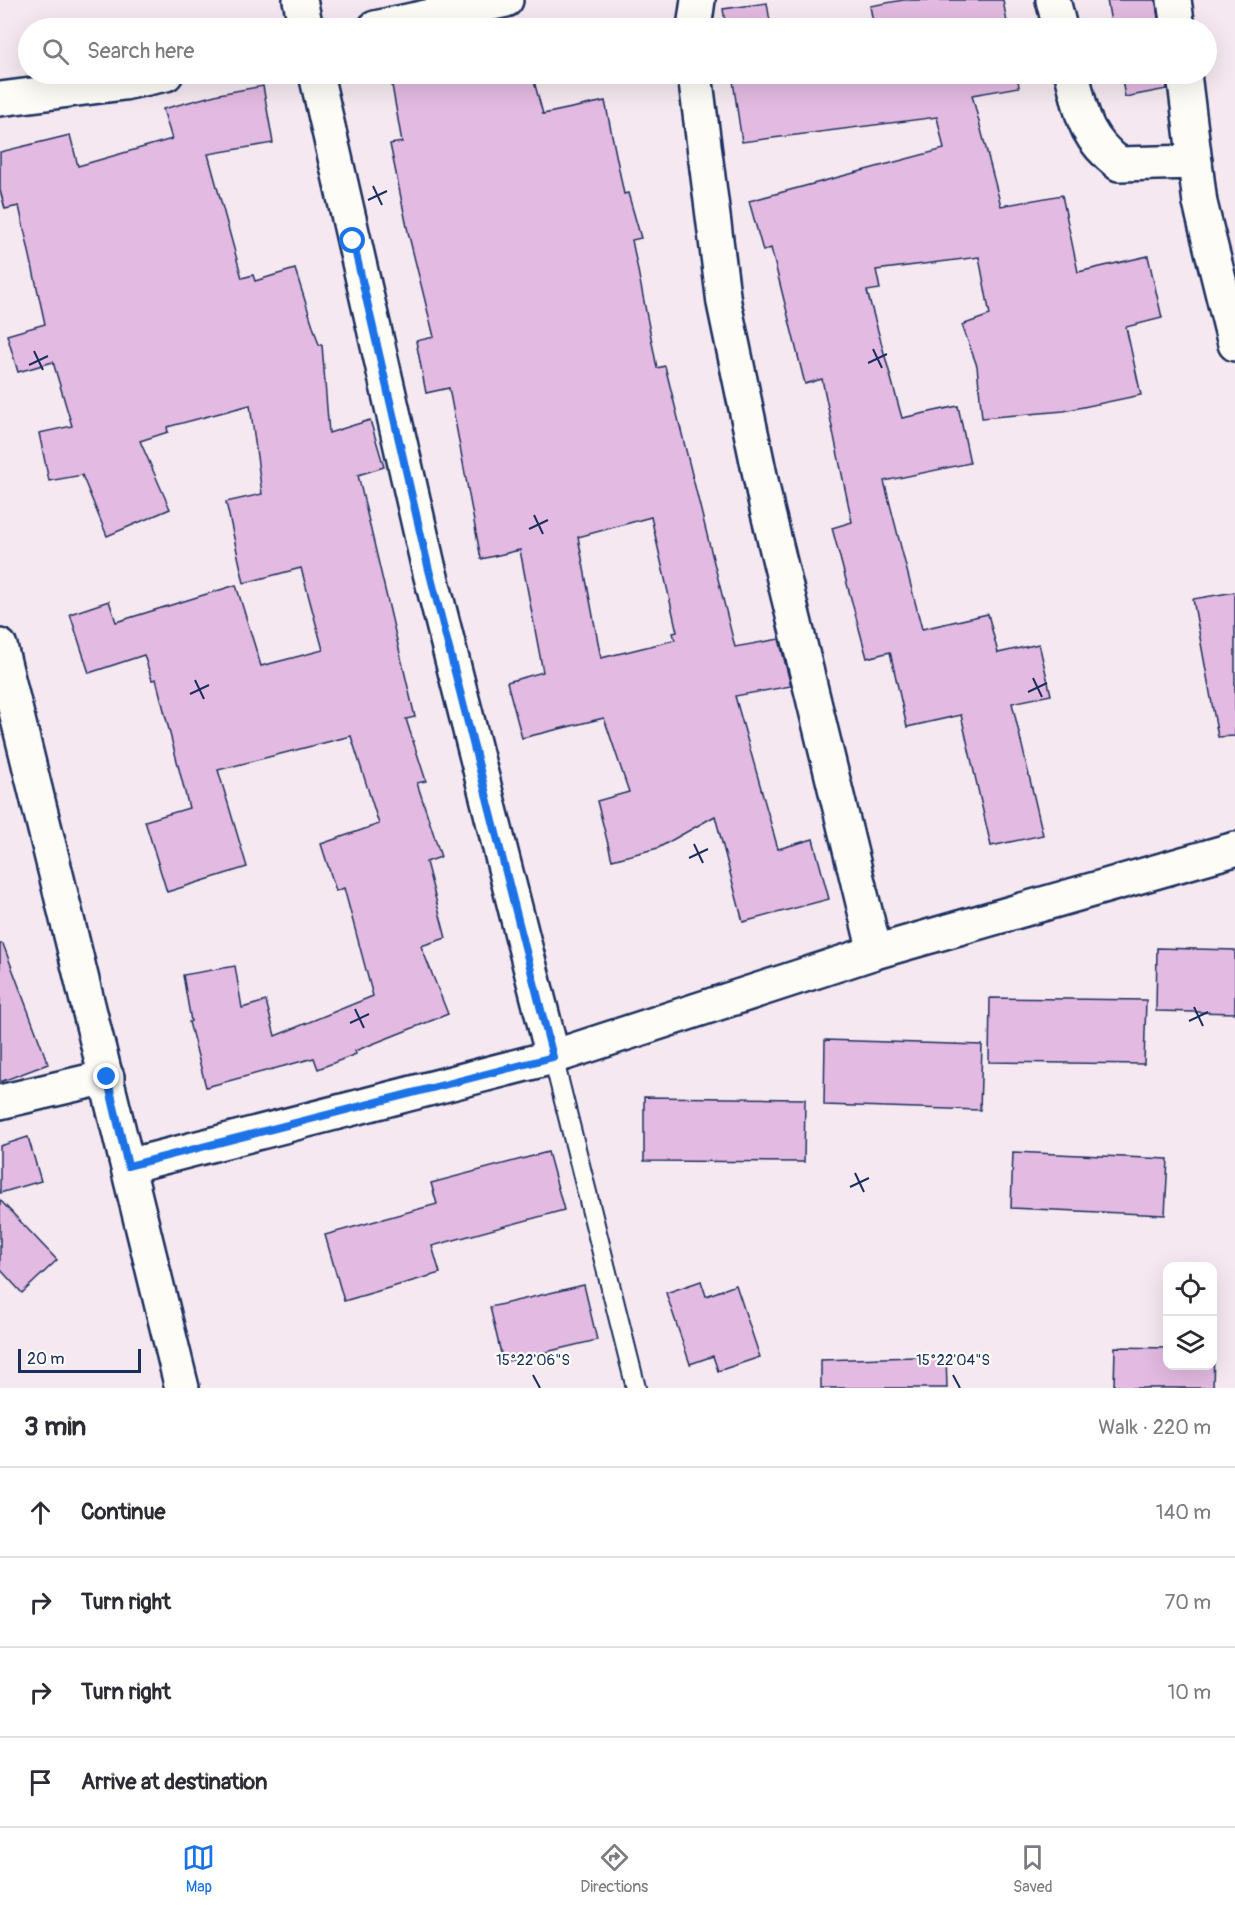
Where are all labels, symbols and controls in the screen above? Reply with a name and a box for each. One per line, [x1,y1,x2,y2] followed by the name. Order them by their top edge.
[18,18,1217,84] search box
[39,35,72,68] icon: search
[87,37,194,65] text: Search here
[339,227,365,253] route start
[93,1063,119,1089] route end
[1163,1262,1217,1370] map controls
[1163,1262,1217,1316] button: locate
[1163,1316,1217,1370] button: layers
[18,1346,141,1374] scale bar
[27,1349,65,1369] text: 20 m
[496,1351,570,1370] text: 15°22'06"S
[916,1351,990,1370] text: 15°22'04"S
[24,1411,86,1443] text: 3 min
[1098,1415,1211,1440] text: Walk · 220 m
[24,1496,57,1529] icon: ahead
[81,1498,165,1526] text: Continue
[1156,1500,1211,1525] text: 140 m
[24,1586,57,1619] icon: right
[81,1588,171,1616] text: Turn right
[1165,1590,1211,1615] text: 70 m
[24,1676,57,1709] icon: right
[81,1678,171,1706] text: Turn right
[1167,1680,1211,1705] text: 10 m
[24,1766,57,1799] icon: arrive
[81,1768,267,1796] text: Arrive at destination
[182,1841,215,1897] tab: Map
[580,1841,648,1897] tab: Directions
[1013,1841,1053,1897] tab: Saved

